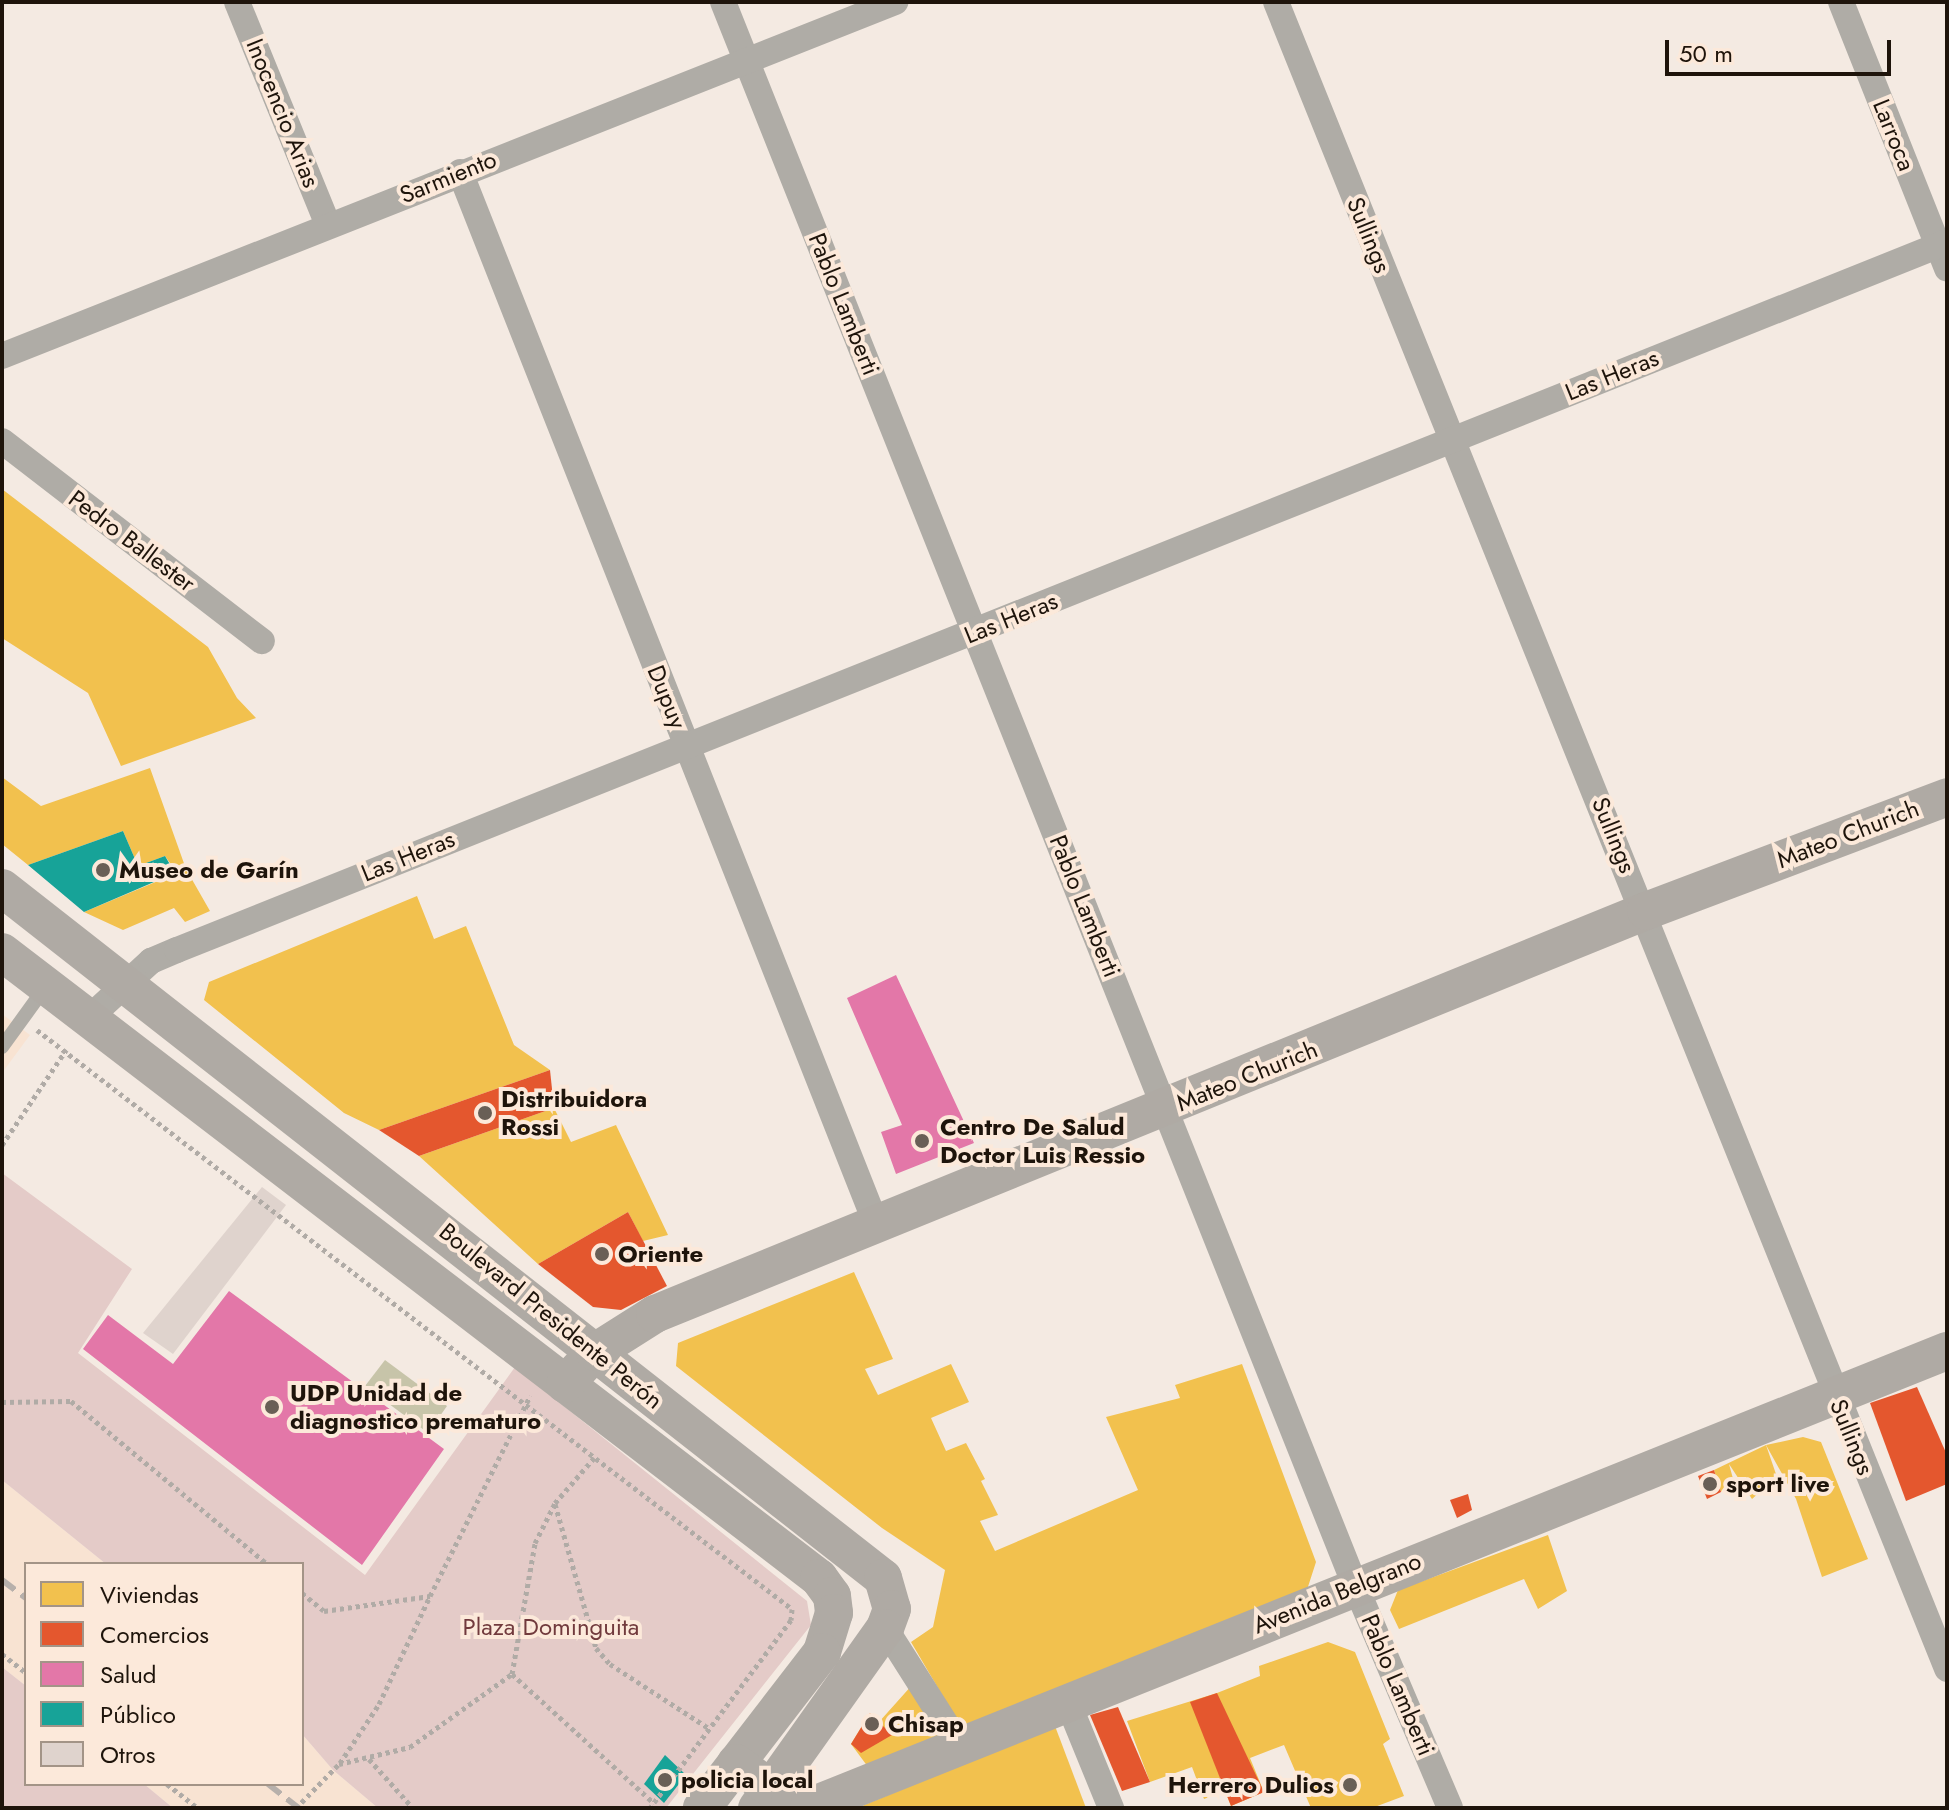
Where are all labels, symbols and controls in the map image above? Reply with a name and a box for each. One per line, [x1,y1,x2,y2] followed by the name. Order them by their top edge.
[1669,24,1895,74] scale bar
[240,35,326,191] street label: Inocencio Arias
[1679,36,1733,71] text: 50 m
[1867,95,1921,175] street label: Larroca
[395,145,501,209] street label: Sarmiento
[1341,193,1397,277] street label: Sullings
[802,229,886,379] street label: Pablo Lamberti
[1561,343,1663,407] street label: Las Heras
[63,484,201,598] street label: Pedro Ballester
[960,586,1062,650] street label: Las Heras
[641,661,693,733] street label: Dupuy
[1586,793,1642,877] street label: Sullings
[1773,794,1923,874] street label: Mateo Churich
[357,824,459,888] street label: Las Heras
[1043,831,1127,981] street label: Pablo Lamberti
[119,856,299,884] place label: Museo de Garín
[94,861,112,879] marker: Museo de Garín
[1172,1035,1322,1117] street label: Mateo Churich
[501,1085,647,1141] place label: Distribuidora Rossi
[476,1104,494,1122] marker: Distribuidora Rossi
[940,1113,1145,1169] place label: Centro De Salud Doctor Luis Ressio
[911,1130,933,1152] marker: Centro De Salud Doctor Luis Ressio
[434,1217,668,1415] street label: Boulevard Presidente Perón
[618,1240,703,1268] place label: Oriente
[593,1245,611,1263] marker: Oriente
[290,1379,541,1435] place label: UDP Unidad de diagnostico prematuro
[1824,1395,1880,1479] street label: Sullings
[261,1396,283,1418] marker: UDP Unidad de diagnostico prematuro
[1726,1470,1830,1498] place label: sport live
[1701,1475,1719,1493] marker: sport live
[1249,1546,1425,1640] street label: Avenida Belgrano
[24,1562,304,1786] legend
[100,1577,199,1612] text: Viviendas
[1355,1610,1441,1760] street label: Pablo Lamberti
[463,1613,639,1641] park label: Plaza Dominguita
[100,1617,209,1652] text: Comercios
[100,1657,157,1692] text: Salud
[100,1697,176,1732] text: Público
[888,1710,964,1738] place label: Chisap
[863,1715,881,1733] marker: Chisap
[100,1737,155,1772] text: Otros
[681,1766,814,1794] place label: policia local
[656,1771,674,1789] marker: policia local
[1168,1771,1334,1799] place label: Herrero Dulios
[1341,1776,1359,1794] marker: Herrero Dulios

